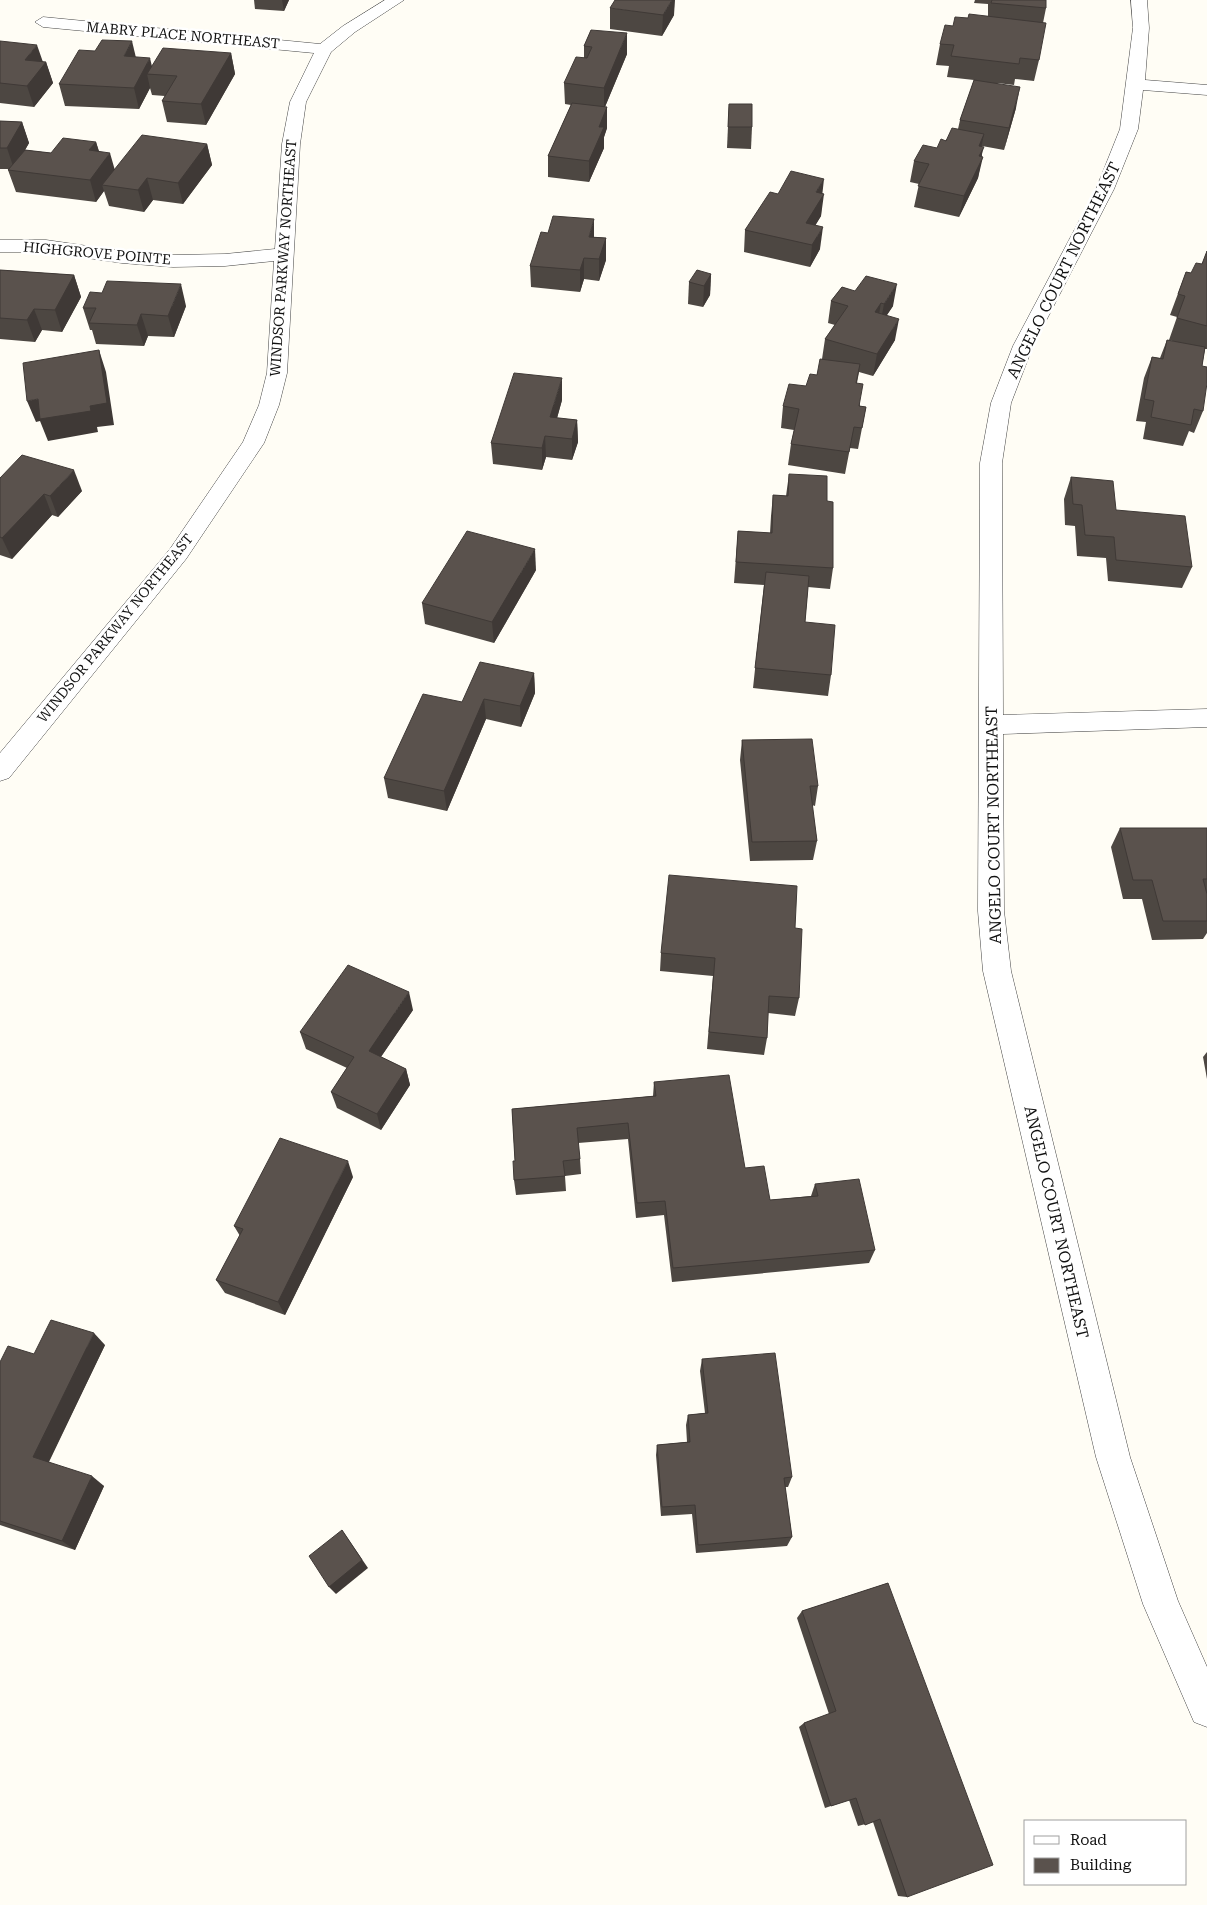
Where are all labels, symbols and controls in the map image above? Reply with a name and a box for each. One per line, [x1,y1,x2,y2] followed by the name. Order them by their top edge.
[86,19,280,51] street label: MABRY PLACE NORTHEAST
[267,139,299,377] street label: WINDSOR PARKWAY NORTHEAST
[1003,159,1124,382] street label: ANGELO COURT NORTHEAST
[22,239,172,267] street label: HIGHGROVE POINTE
[34,530,196,726] street label: WINDSOR PARKWAY NORTHEAST
[982,705,1005,944] street label: ANGELO COURT NORTHEAST
[1020,1104,1093,1341] street label: ANGELO COURT NORTHEAST
[1024,1820,1187,1885] legend
[1070,1831,1107,1849] text: Road
[1070,1856,1132,1874] text: Building

